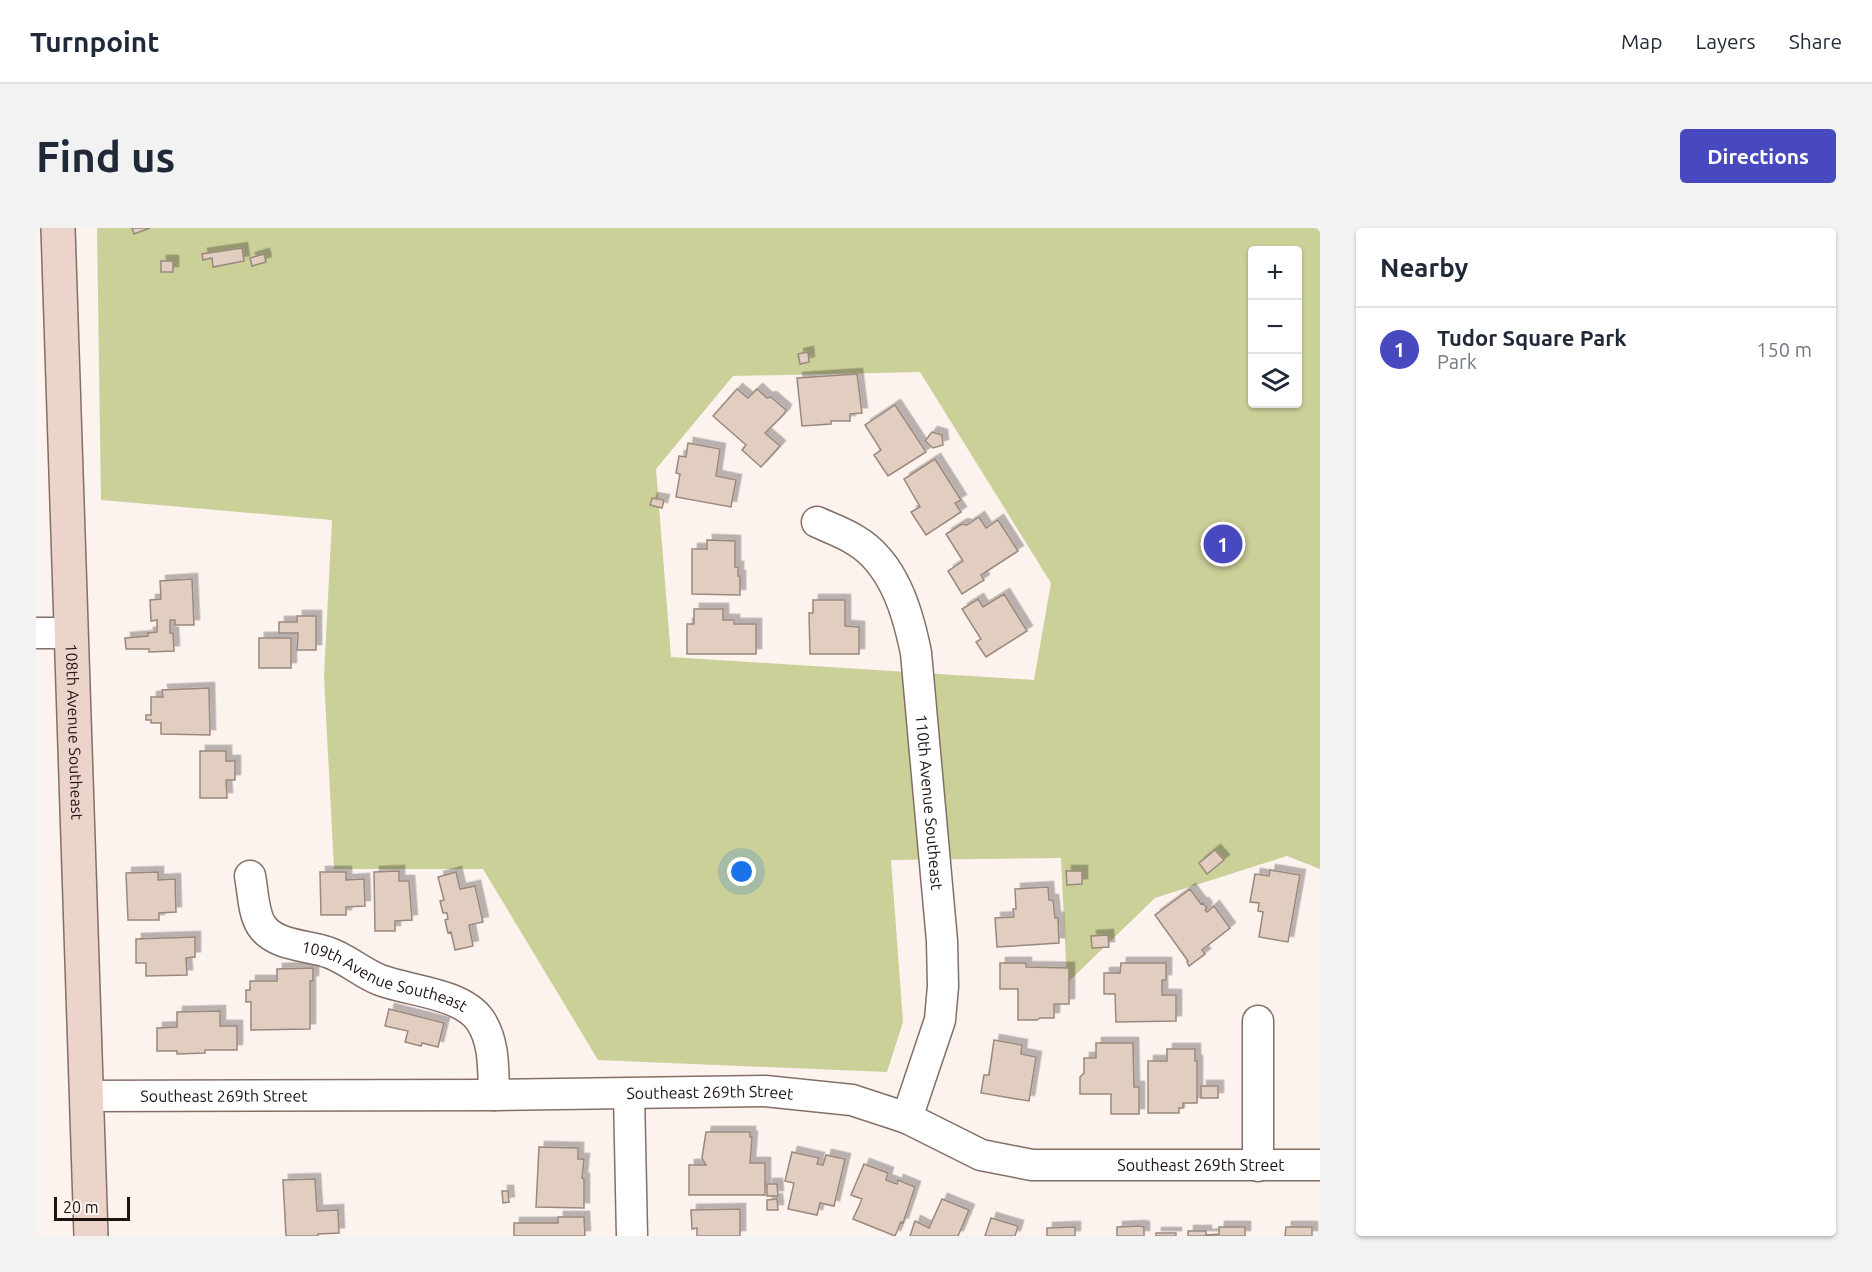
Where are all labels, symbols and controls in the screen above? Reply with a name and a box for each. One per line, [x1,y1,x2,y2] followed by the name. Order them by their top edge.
[30,26,159,57] text: Turnpoint
[1621,29,1662,53] text: Map
[1695,29,1756,53] text: Layers
[1789,29,1842,53] text: Share
[1680,129,1836,183] button: Directions
[36,133,175,180] text: Find us
[1248,246,1302,408] map controls
[1248,246,1302,300] button: +
[1380,253,1468,282] text: Nearby
[1248,300,1302,354] button: −
[1437,325,1627,350] text: Tudor Square Park
[1394,338,1405,361] text: 1
[1756,338,1812,361] text: 150 m
[1437,350,1477,373] text: Park
[1248,354,1302,408] button: layers
[1204,522,1242,566] pin: 1
[63,643,86,821] street label: 108th Avenue Southeast
[913,713,946,891] street label: 110th Avenue Southeast
[727,857,756,886] your location
[300,937,471,1015] street label: 109th Avenue Southeast
[626,1082,795,1103] street label: Southeast 269th Street
[140,1086,308,1105] street label: Southeast 269th Street
[1117,1156,1285,1174] street label: Southeast 269th Street
[54,1194,130,1222] scale bar
[63,1198,99,1216] text: 20 m

